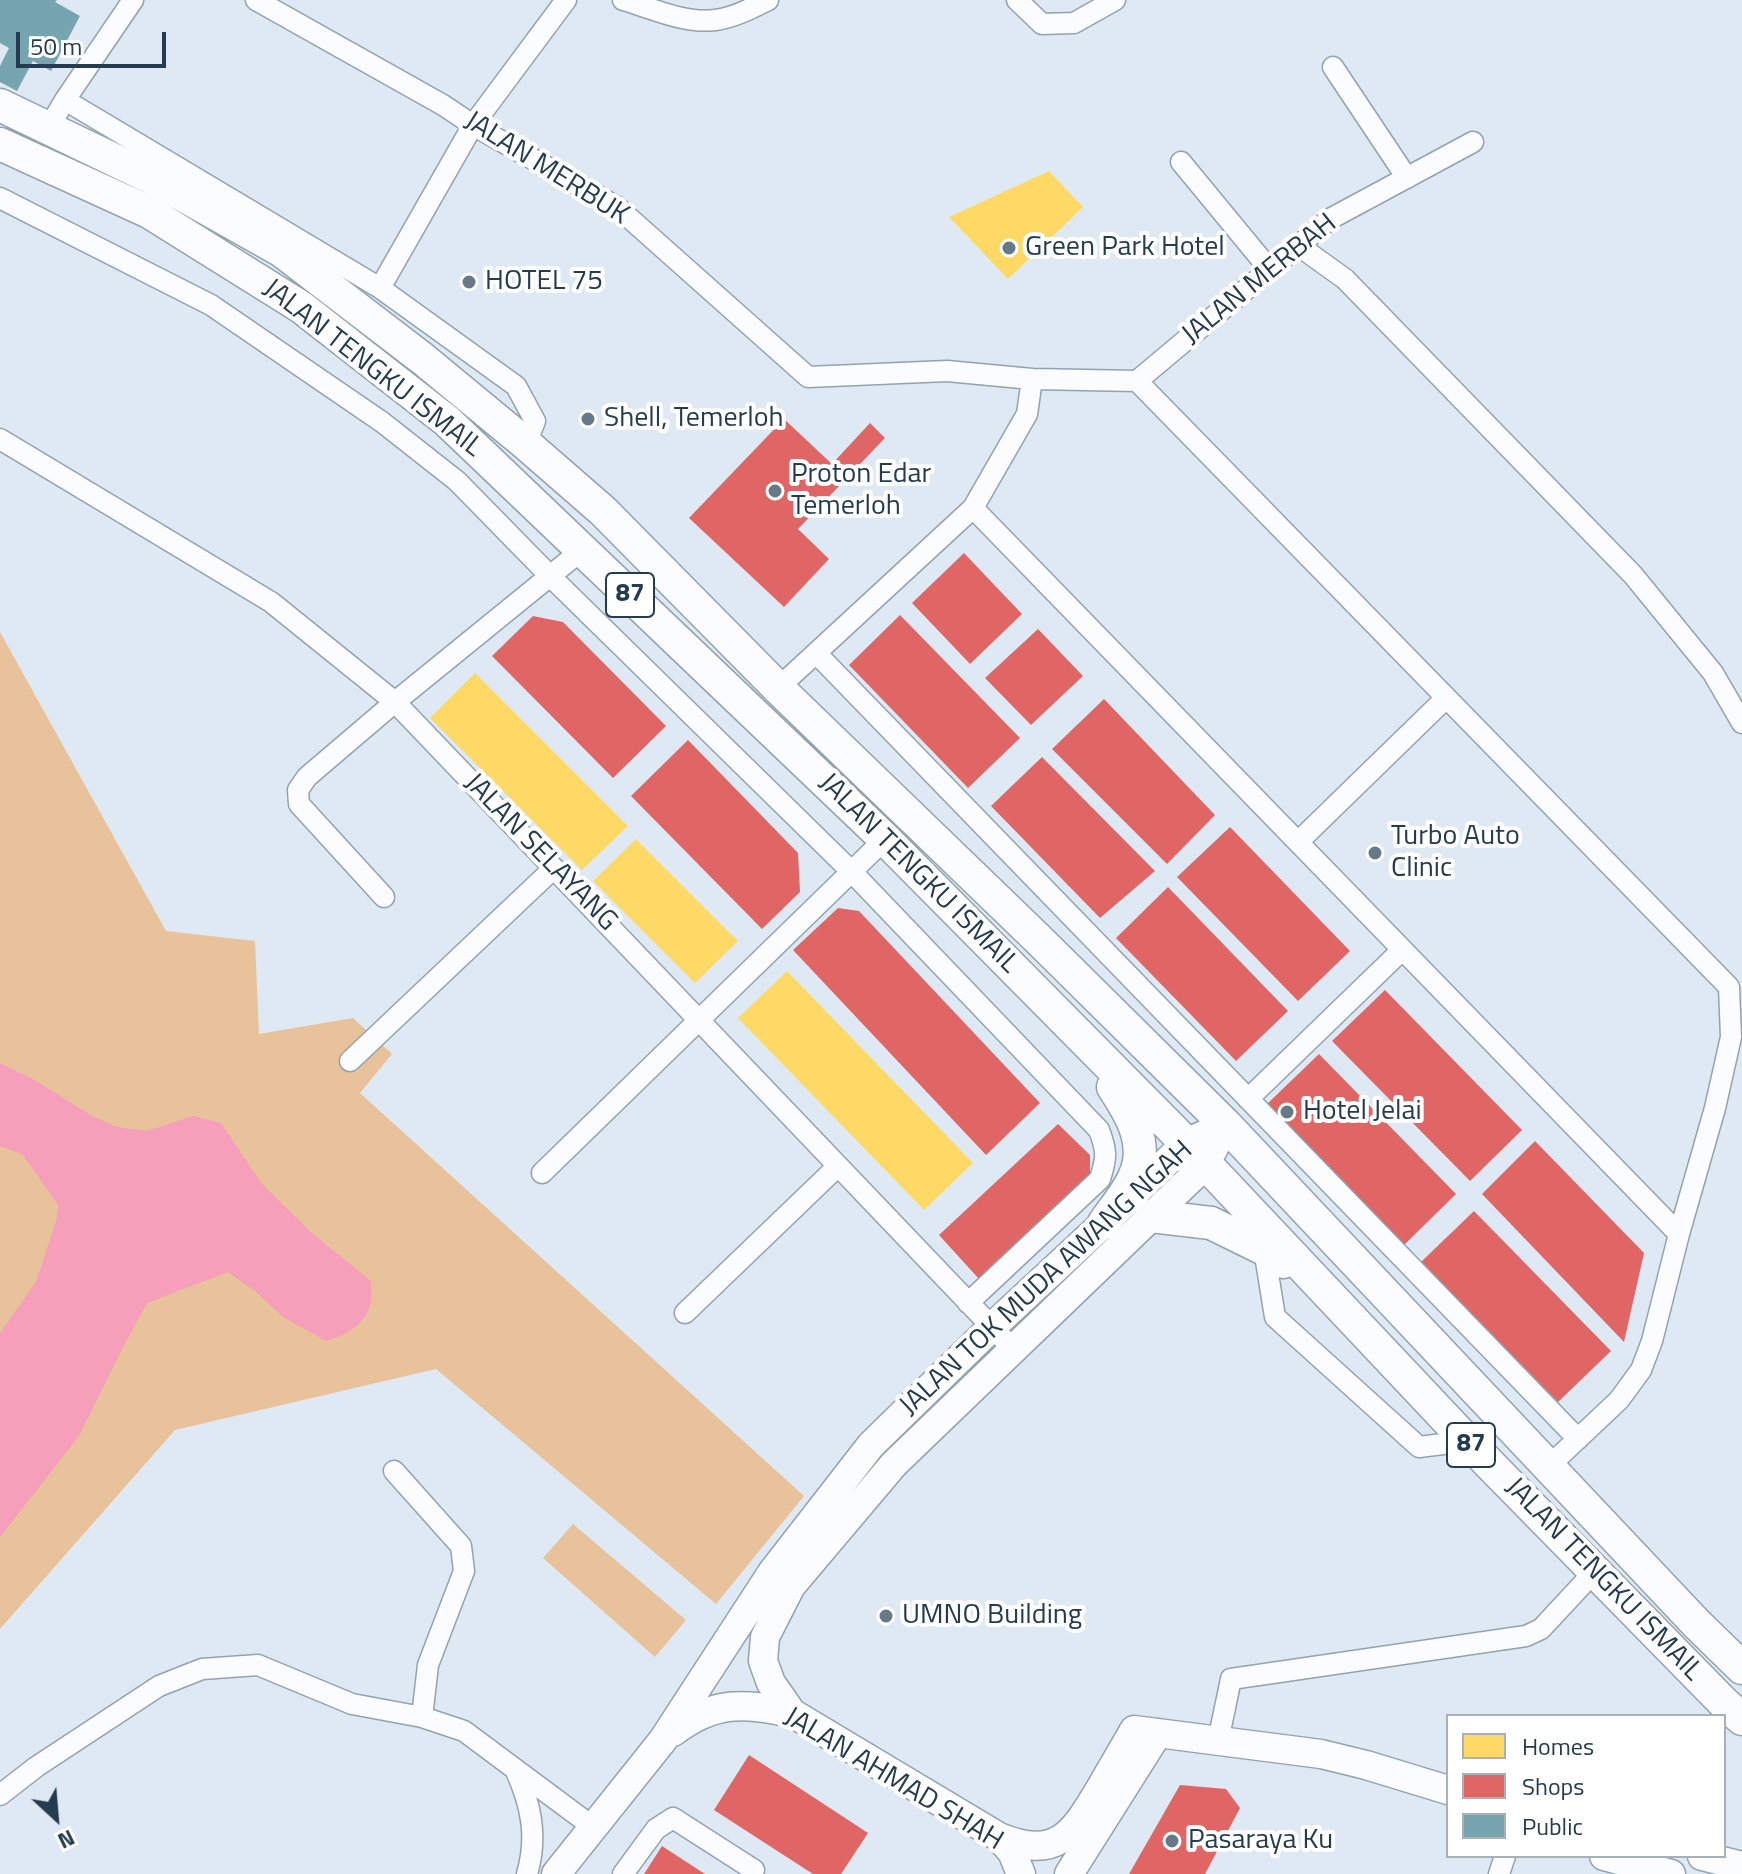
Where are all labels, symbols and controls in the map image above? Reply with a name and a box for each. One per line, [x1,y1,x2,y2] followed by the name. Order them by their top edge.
[20,16,170,66] scale bar
[30,28,82,64] text: 50 m
[458,105,634,233] street label: JALAN MERBUK
[1176,208,1344,352] street label: JALAN MERBAH
[1025,231,1225,265] place label: Green Park Hotel
[1000,239,1018,257] marker: Green Park Hotel
[485,265,603,299] place label: HOTEL 75
[256,273,488,465] street label: JALAN TENGKU ISMAIL
[460,273,478,291] marker: HOTEL 75
[604,402,784,436] place label: Shell, Temerloh
[579,410,597,428] marker: Shell, Temerloh
[791,458,931,524] place label: Proton Edar Temerloh
[766,482,784,500] marker: Proton Edar Temerloh
[606,573,654,617] road number: 87
[456,767,624,939] street label: JALAN SELAYANG
[811,767,1025,981] street label: JALAN TENGKU ISMAIL
[1391,820,1520,886] place label: Turbo Auto Clinic
[1366,844,1384,862] marker: Turbo Auto Clinic
[1303,1095,1422,1129] place label: Hotel Jelai
[1278,1103,1296,1121] marker: Hotel Jelai
[894,1134,1200,1424] street label: JALAN TOK MUDA AWANG NGAH
[1447,1423,1495,1467] road number: 87
[1497,1472,1709,1688] street label: JALAN TENGKU ISMAIL
[902,1599,1082,1633] place label: UMNO Building
[877,1607,895,1625] marker: UMNO Building
[777,1701,1009,1859] street label: JALAN AHMAD SHAH
[1446,1714,1726,1858] legend
[1522,1728,1594,1764] text: Homes
[1522,1768,1584,1804] text: Shops
[16,1778,96,1858] north arrow
[1522,1808,1583,1844] text: Public
[52,1821,81,1858] text: N
[1188,1824,1333,1858] place label: Pasaraya Ku
[1163,1832,1181,1850] marker: Pasaraya Ku

